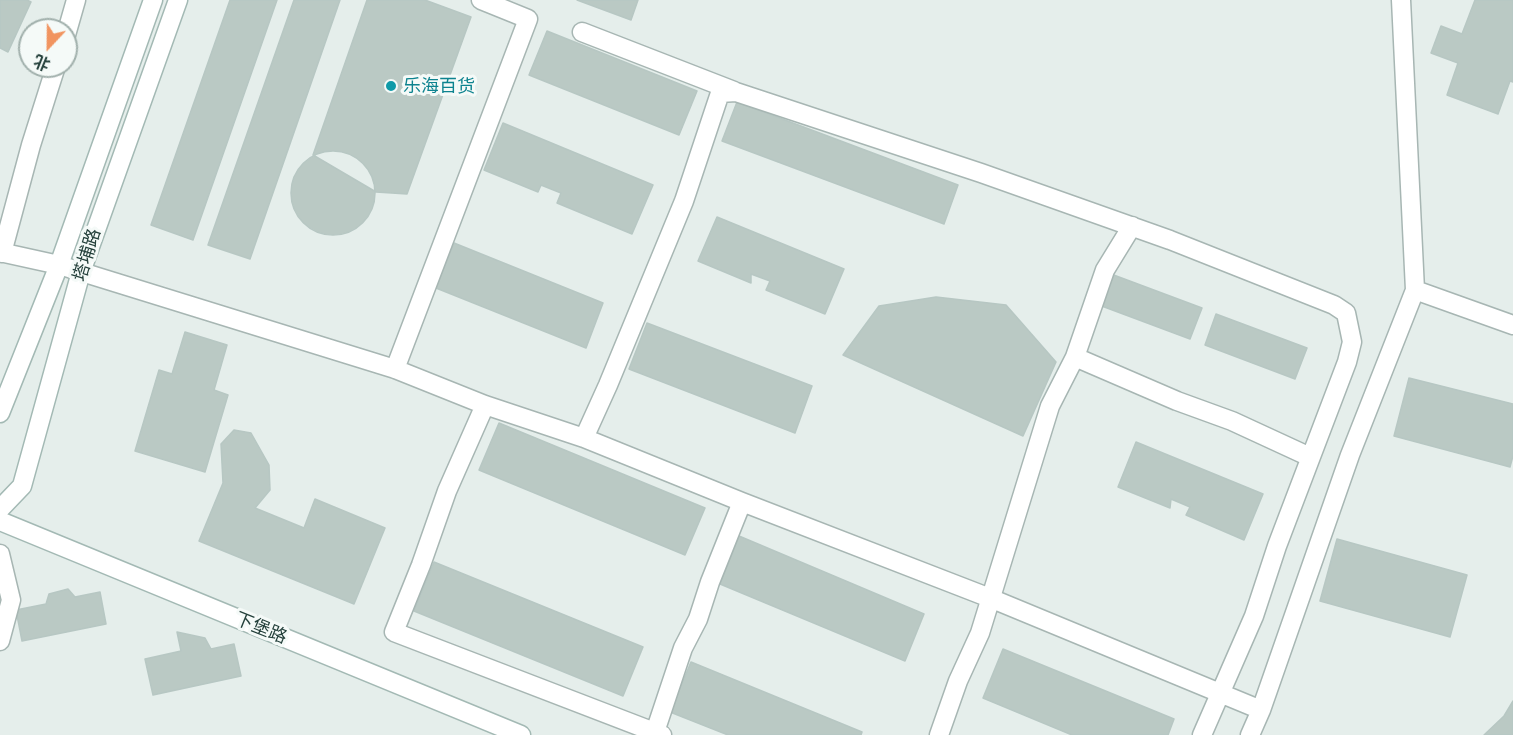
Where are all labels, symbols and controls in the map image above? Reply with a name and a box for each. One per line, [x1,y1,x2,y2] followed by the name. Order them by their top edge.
[18,18,78,78] north arrow
[31,51,53,74] text: 北
[403,75,475,97] place label: 乐海百货
[384,79,398,93] marker: 乐海百货
[69,226,105,284] street label: 塔埔路
[232,608,290,648] street label: 下堡路

